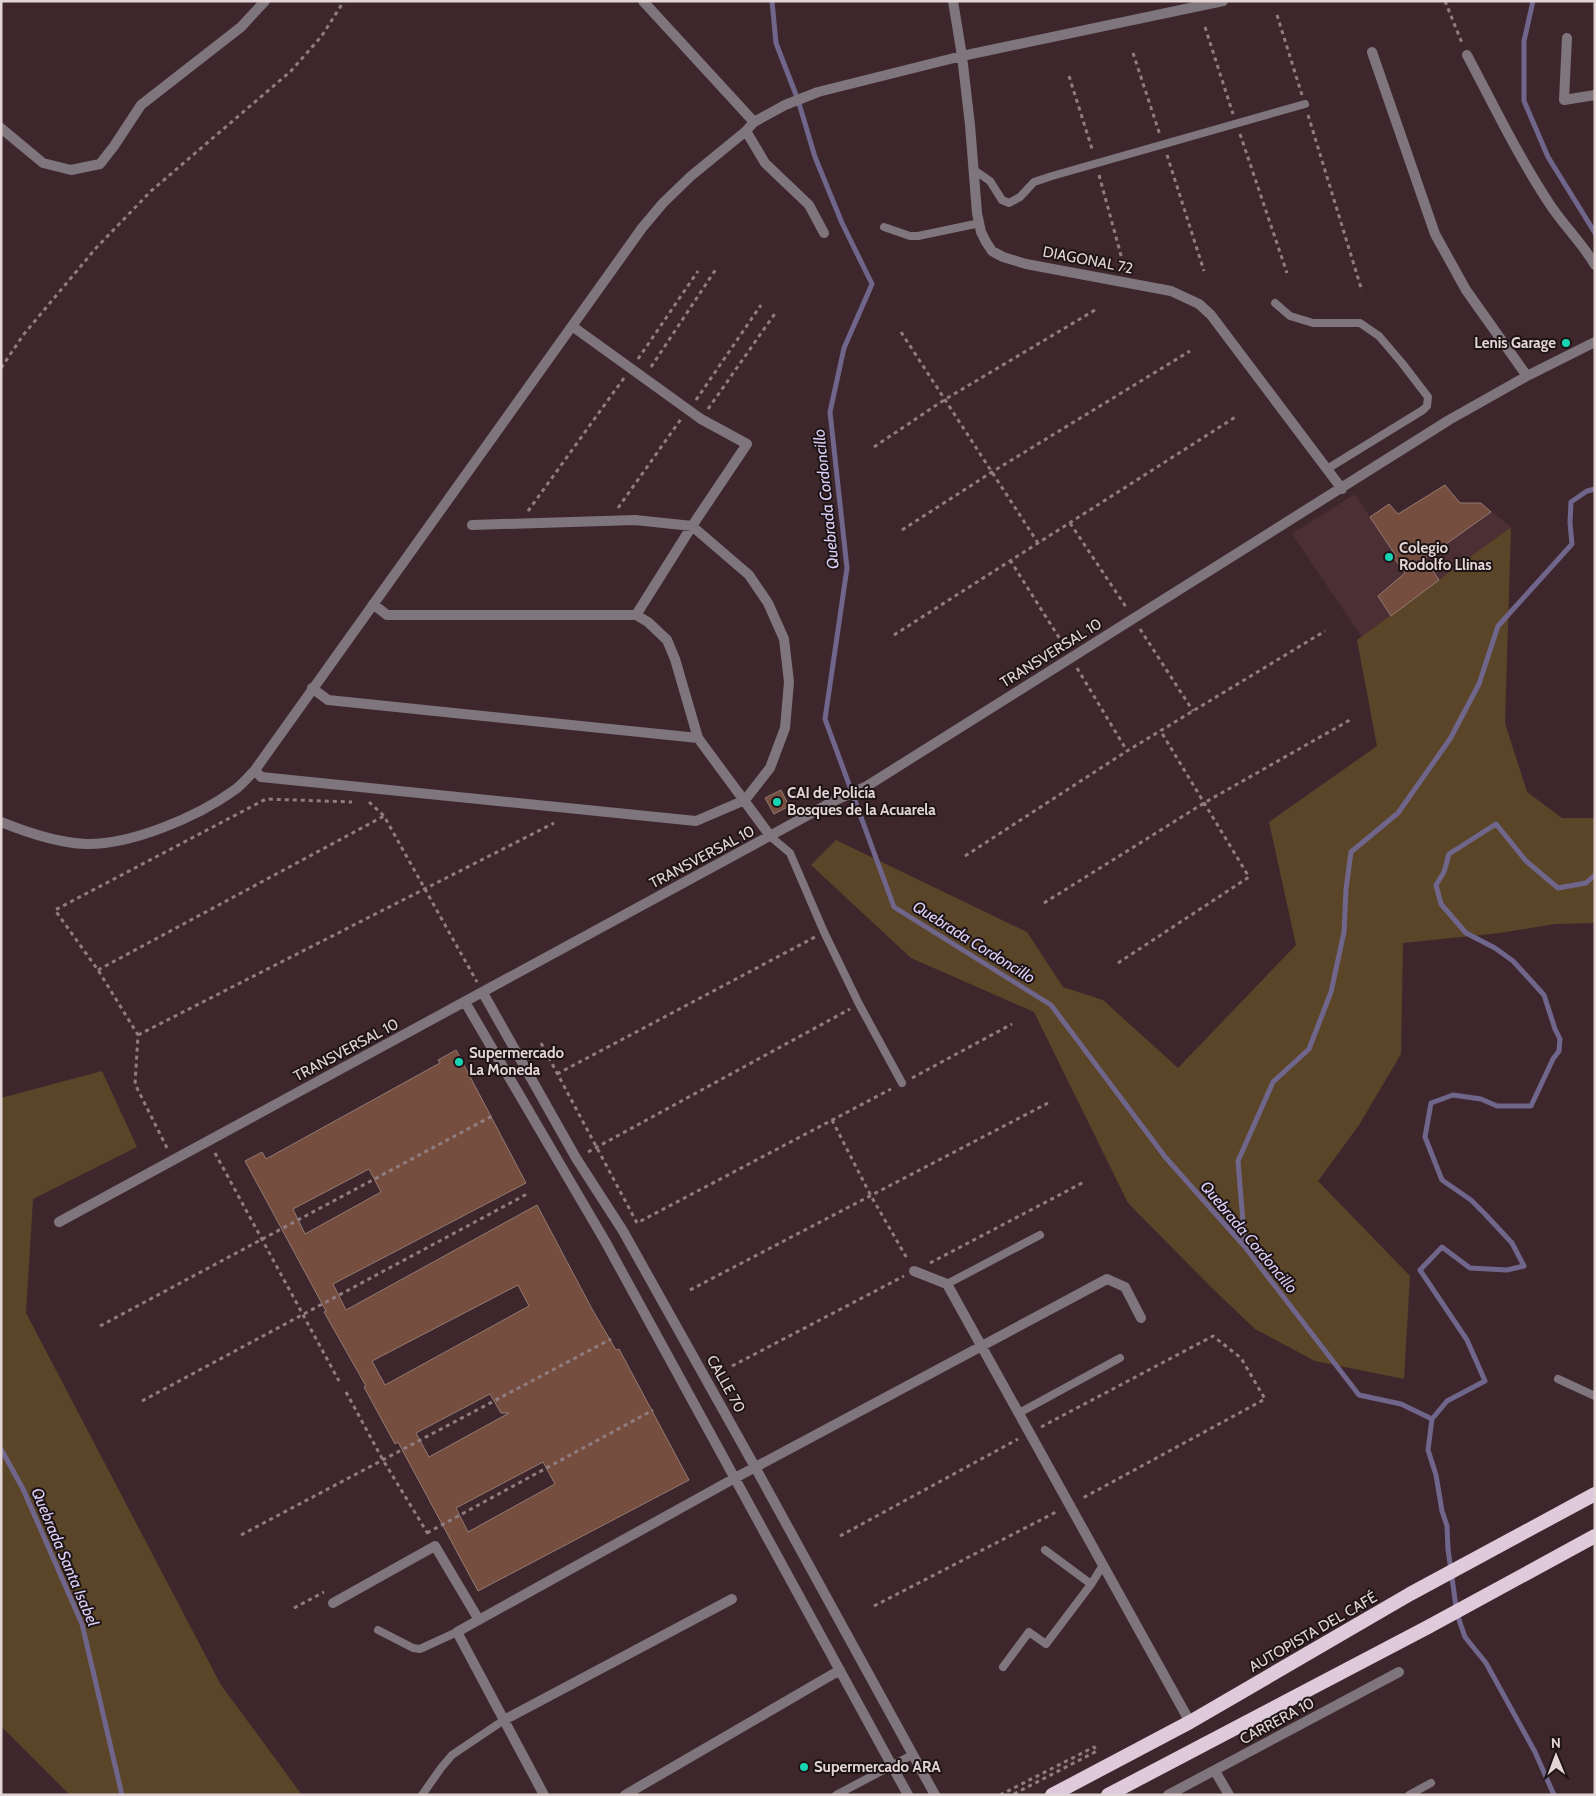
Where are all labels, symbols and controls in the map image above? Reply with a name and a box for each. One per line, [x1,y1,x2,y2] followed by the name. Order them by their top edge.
[1041,242,1135,278] street label: DIAGONAL 72
[1474,334,1556,352] place label: Lenis Garage
[1560,337,1572,349] marker: Lenis Garage
[809,428,843,570] water label: Quebrada Cordoncillo
[1399,539,1492,574] place label: Colegio Rodolfo Llinas
[1383,551,1395,563] marker: Colegio Rodolfo Llinas
[997,615,1105,691] street label: TRANSVERSAL 10
[787,784,936,819] place label: CAI de Policía Bosques de la Acuarela
[771,796,783,808] marker: CAI de Policía Bosques de la Acuarela
[646,822,758,892] street label: TRANSVERSAL 10
[909,897,1039,987] water label: Quebrada Cordoncillo
[290,1015,402,1085] street label: TRANSVERSAL 10
[469,1044,565,1079] place label: Supermercado La Moneda
[453,1056,465,1068] marker: Supermercado La Moneda
[1197,1177,1301,1297] water label: Quebrada Cordoncillo
[703,1352,749,1416] street label: CALLE 70
[27,1485,103,1629] water label: Quebrada Santa Isabel
[1245,1587,1380,1676] street label: AUTOPISTA DEL CAFÉ
[1237,1694,1317,1748] street label: CARRERA 10
[1531,1731,1581,1781] north arrow
[1551,1734,1561,1752] text: N
[814,1758,941,1776] place label: Supermercado ARA
[798,1761,810,1773] marker: Supermercado ARA

